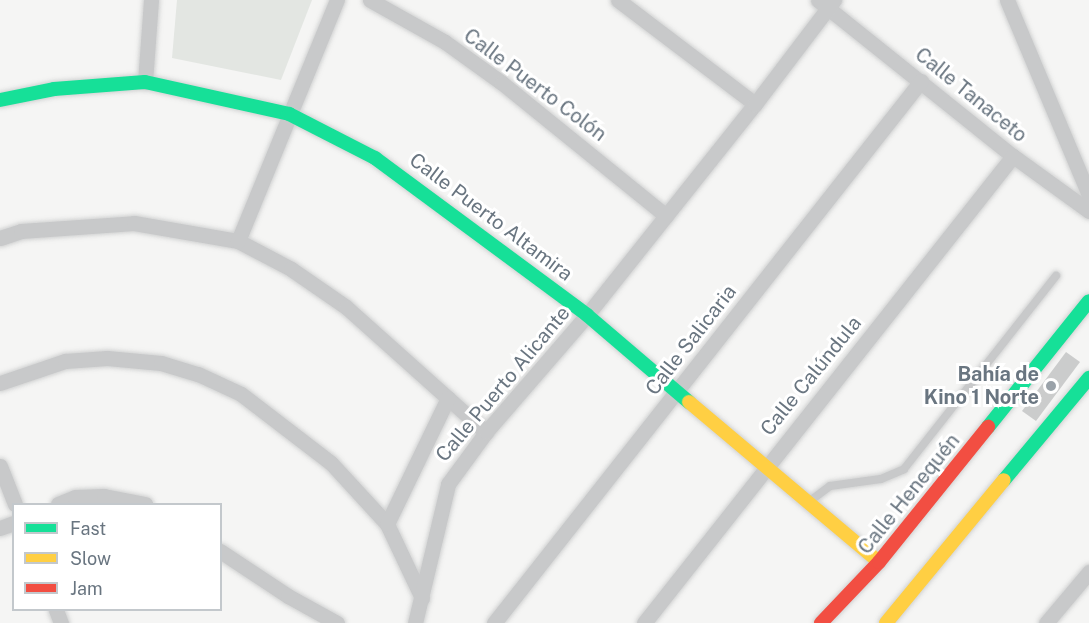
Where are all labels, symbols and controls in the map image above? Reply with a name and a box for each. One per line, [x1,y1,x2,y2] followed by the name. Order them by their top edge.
[459,24,611,146] street label: Calle Puerto Colón
[910,43,1032,147] street label: Calle Tanaceto
[405,148,577,286] street label: Calle Puerto Altamira
[641,280,741,400] street label: Calle Salicaria
[431,301,575,467] street label: Calle Puerto Alicante
[756,311,866,441] street label: Calle Calúndula
[924,362,1039,409] place label: Bahía de Kino 1 Norte
[1044,379,1058,393] marker: Bahía de Kino 1 Norte
[853,429,965,559] street label: Calle Henequén
[12,503,222,611] legend
[70,518,106,539] text: Fast
[70,548,111,569] text: Slow
[70,578,103,599] text: Jam

